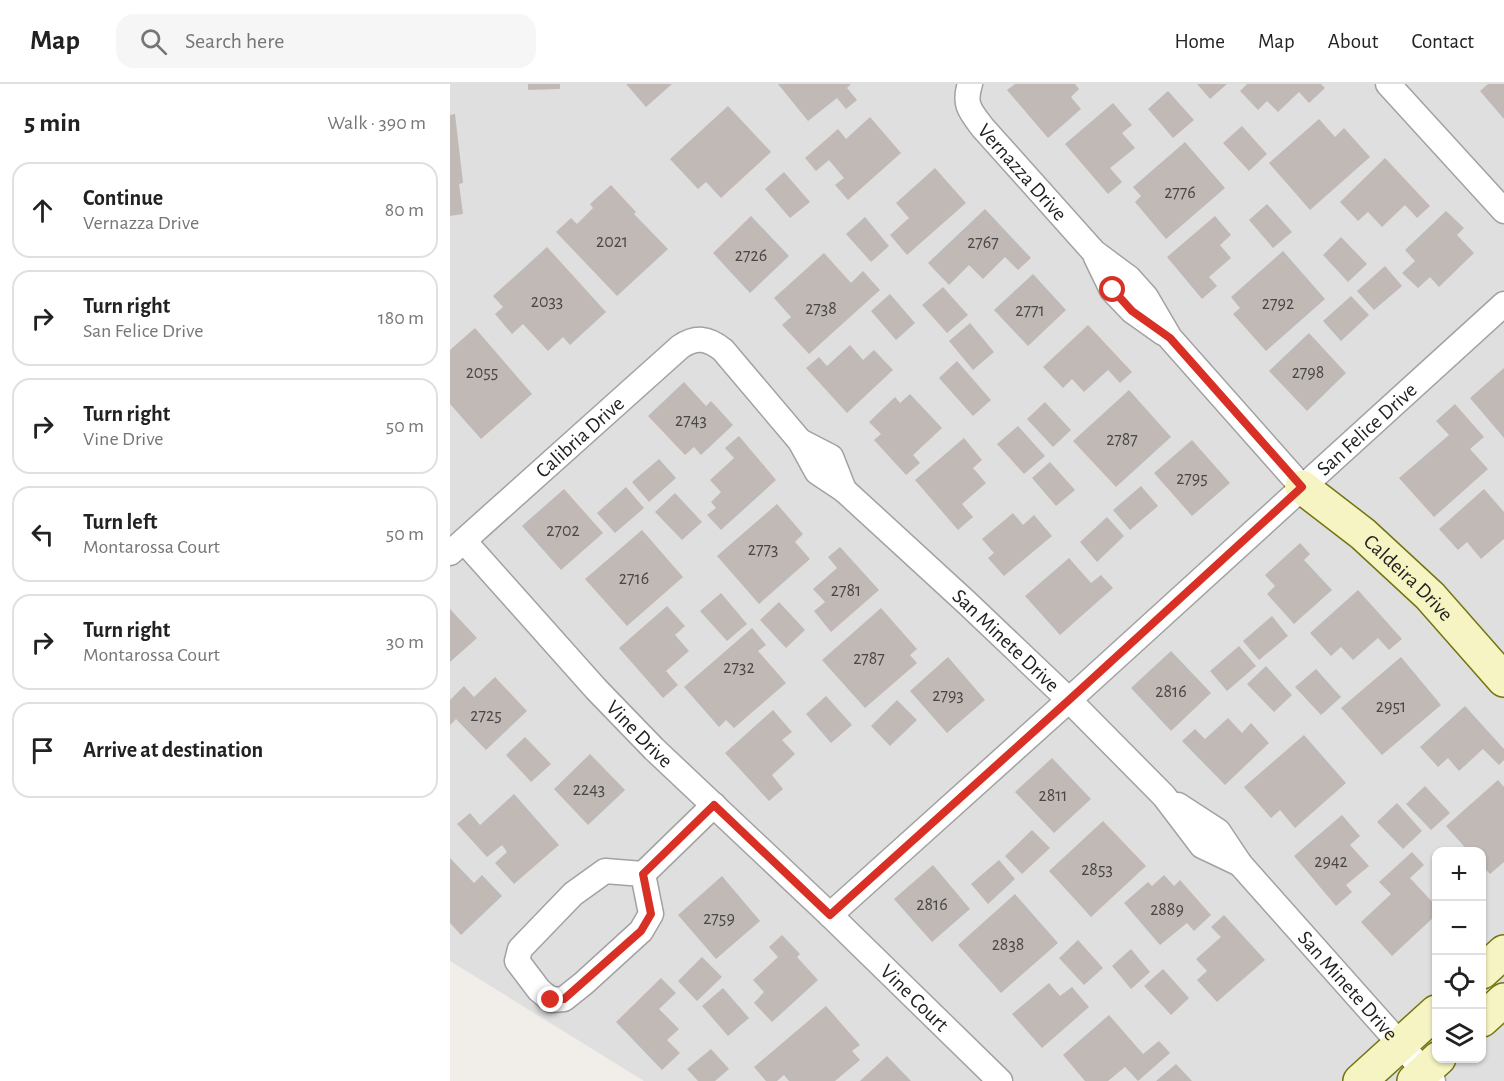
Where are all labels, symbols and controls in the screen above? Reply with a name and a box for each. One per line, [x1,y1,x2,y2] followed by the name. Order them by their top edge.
[116,14,536,68] search box
[137,25,170,58] icon: search
[30,27,80,55] text: Map
[185,30,284,52] text: Search here
[1174,31,1225,52] text: Home
[1258,31,1295,52] text: Map
[1328,31,1378,52] text: About
[1411,31,1474,52] text: Contact
[24,110,81,136] text: 5 min
[327,113,426,133] text: Walk · 390 m
[974,120,1071,225] street label: Vernazza Drive
[1164,184,1196,202] house number: 2776
[83,187,163,209] text: Continue
[26,194,59,227] icon: ahead
[385,200,424,220] text: 80 m
[83,213,199,233] text: Vernazza Drive
[596,233,628,251] house number: 2021
[967,234,999,252] house number: 2767
[735,247,767,265] house number: 2726
[1099,276,1125,302] route start
[531,293,563,311] house number: 2033
[83,295,170,317] text: Turn right
[1262,295,1294,313] house number: 2792
[805,300,837,318] house number: 2738
[26,302,59,335] icon: right
[1015,302,1045,320] house number: 2771
[378,308,424,328] text: 180 m
[83,321,203,341] text: San Felice Drive
[466,364,498,382] house number: 2055
[1292,364,1324,382] house number: 2798
[1313,379,1421,480] street label: San Felice Drive
[532,393,628,482] street label: Calibria Drive
[83,403,170,425] text: Turn right
[26,410,59,443] icon: right
[675,412,707,430] house number: 2743
[386,416,424,436] text: 50 m
[83,429,164,449] text: Vine Drive
[1106,431,1138,449] house number: 2787
[1176,470,1208,488] house number: 2795
[83,511,157,533] text: Turn left
[26,518,59,551] icon: left
[546,522,580,540] house number: 2702
[386,524,424,544] text: 50 m
[1360,530,1457,625] street label: Caldeira Drive
[83,537,220,557] text: Montarossa Court
[748,541,778,559] house number: 2773
[619,570,649,588] house number: 2716
[831,582,861,600] house number: 2781
[948,585,1063,696] street label: San Minete Drive
[83,619,170,641] text: Turn right
[26,626,59,659] icon: right
[386,632,424,652] text: 30 m
[83,645,220,665] text: Montarossa Court
[853,650,885,668] house number: 2787
[723,659,755,677] house number: 2732
[1155,683,1187,701] house number: 2816
[932,687,964,705] house number: 2793
[602,697,677,772] street label: Vine Drive
[1376,698,1406,716] house number: 2951
[470,707,502,725] house number: 2725
[26,734,59,767] icon: arrive
[83,739,263,761] text: Arrive at destination
[573,781,605,799] house number: 2243
[1038,787,1068,805] house number: 2811
[1432,847,1486,1063] map controls
[1432,847,1486,901] button: +
[1314,853,1348,871] house number: 2942
[1081,861,1113,879] house number: 2853
[916,896,948,914] house number: 2816
[1150,901,1184,919] house number: 2889
[1432,901,1486,955] button: −
[703,910,735,928] house number: 2759
[1294,927,1402,1045] street label: San Minete Drive
[992,936,1024,954] house number: 2838
[1432,955,1486,1009] button: locate
[876,961,953,1036] street label: Vine Court
[537,986,563,1012] route end
[1432,1009,1486,1063] button: layers

